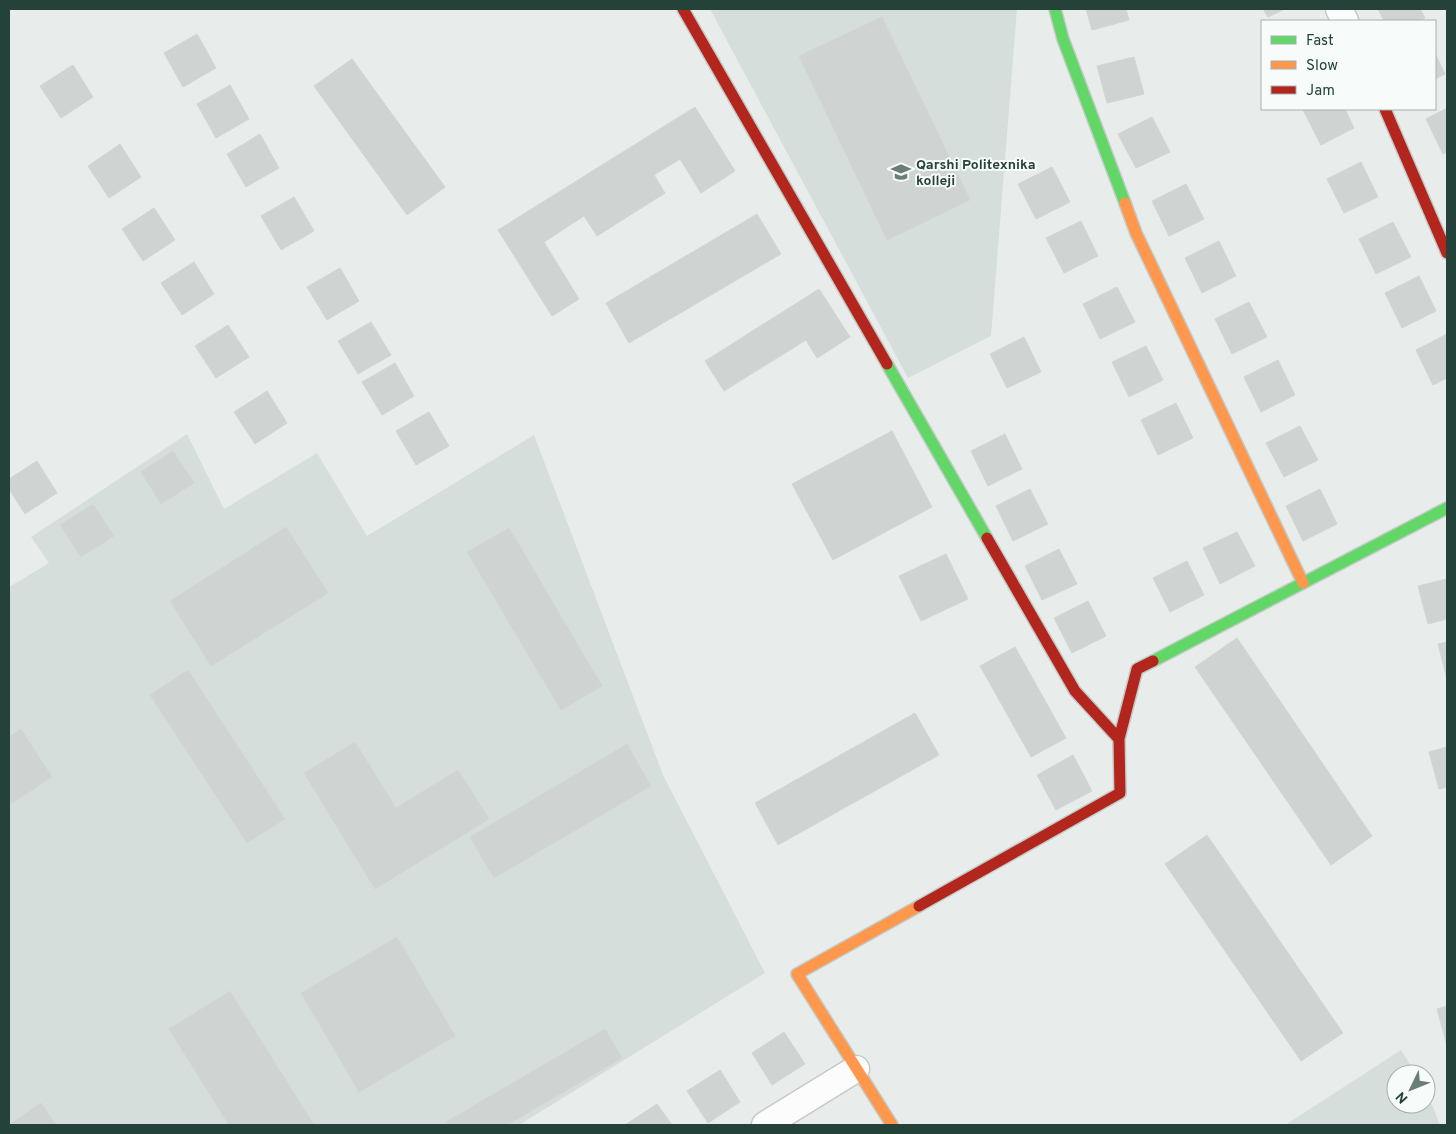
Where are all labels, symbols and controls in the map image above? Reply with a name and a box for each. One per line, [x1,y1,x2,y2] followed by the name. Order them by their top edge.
[1261,20,1436,110] legend
[1306,32,1334,51] text: Fast
[1306,57,1338,76] text: Slow
[1306,82,1335,101] text: Jam
[916,157,1036,190] place label: Qarshi Politexnika kolleji
[890,161,912,183] school or university icon: Qarshi Politexnika kolleji
[1386,1064,1436,1114] north arrow
[1393,1087,1412,1106] text: N

